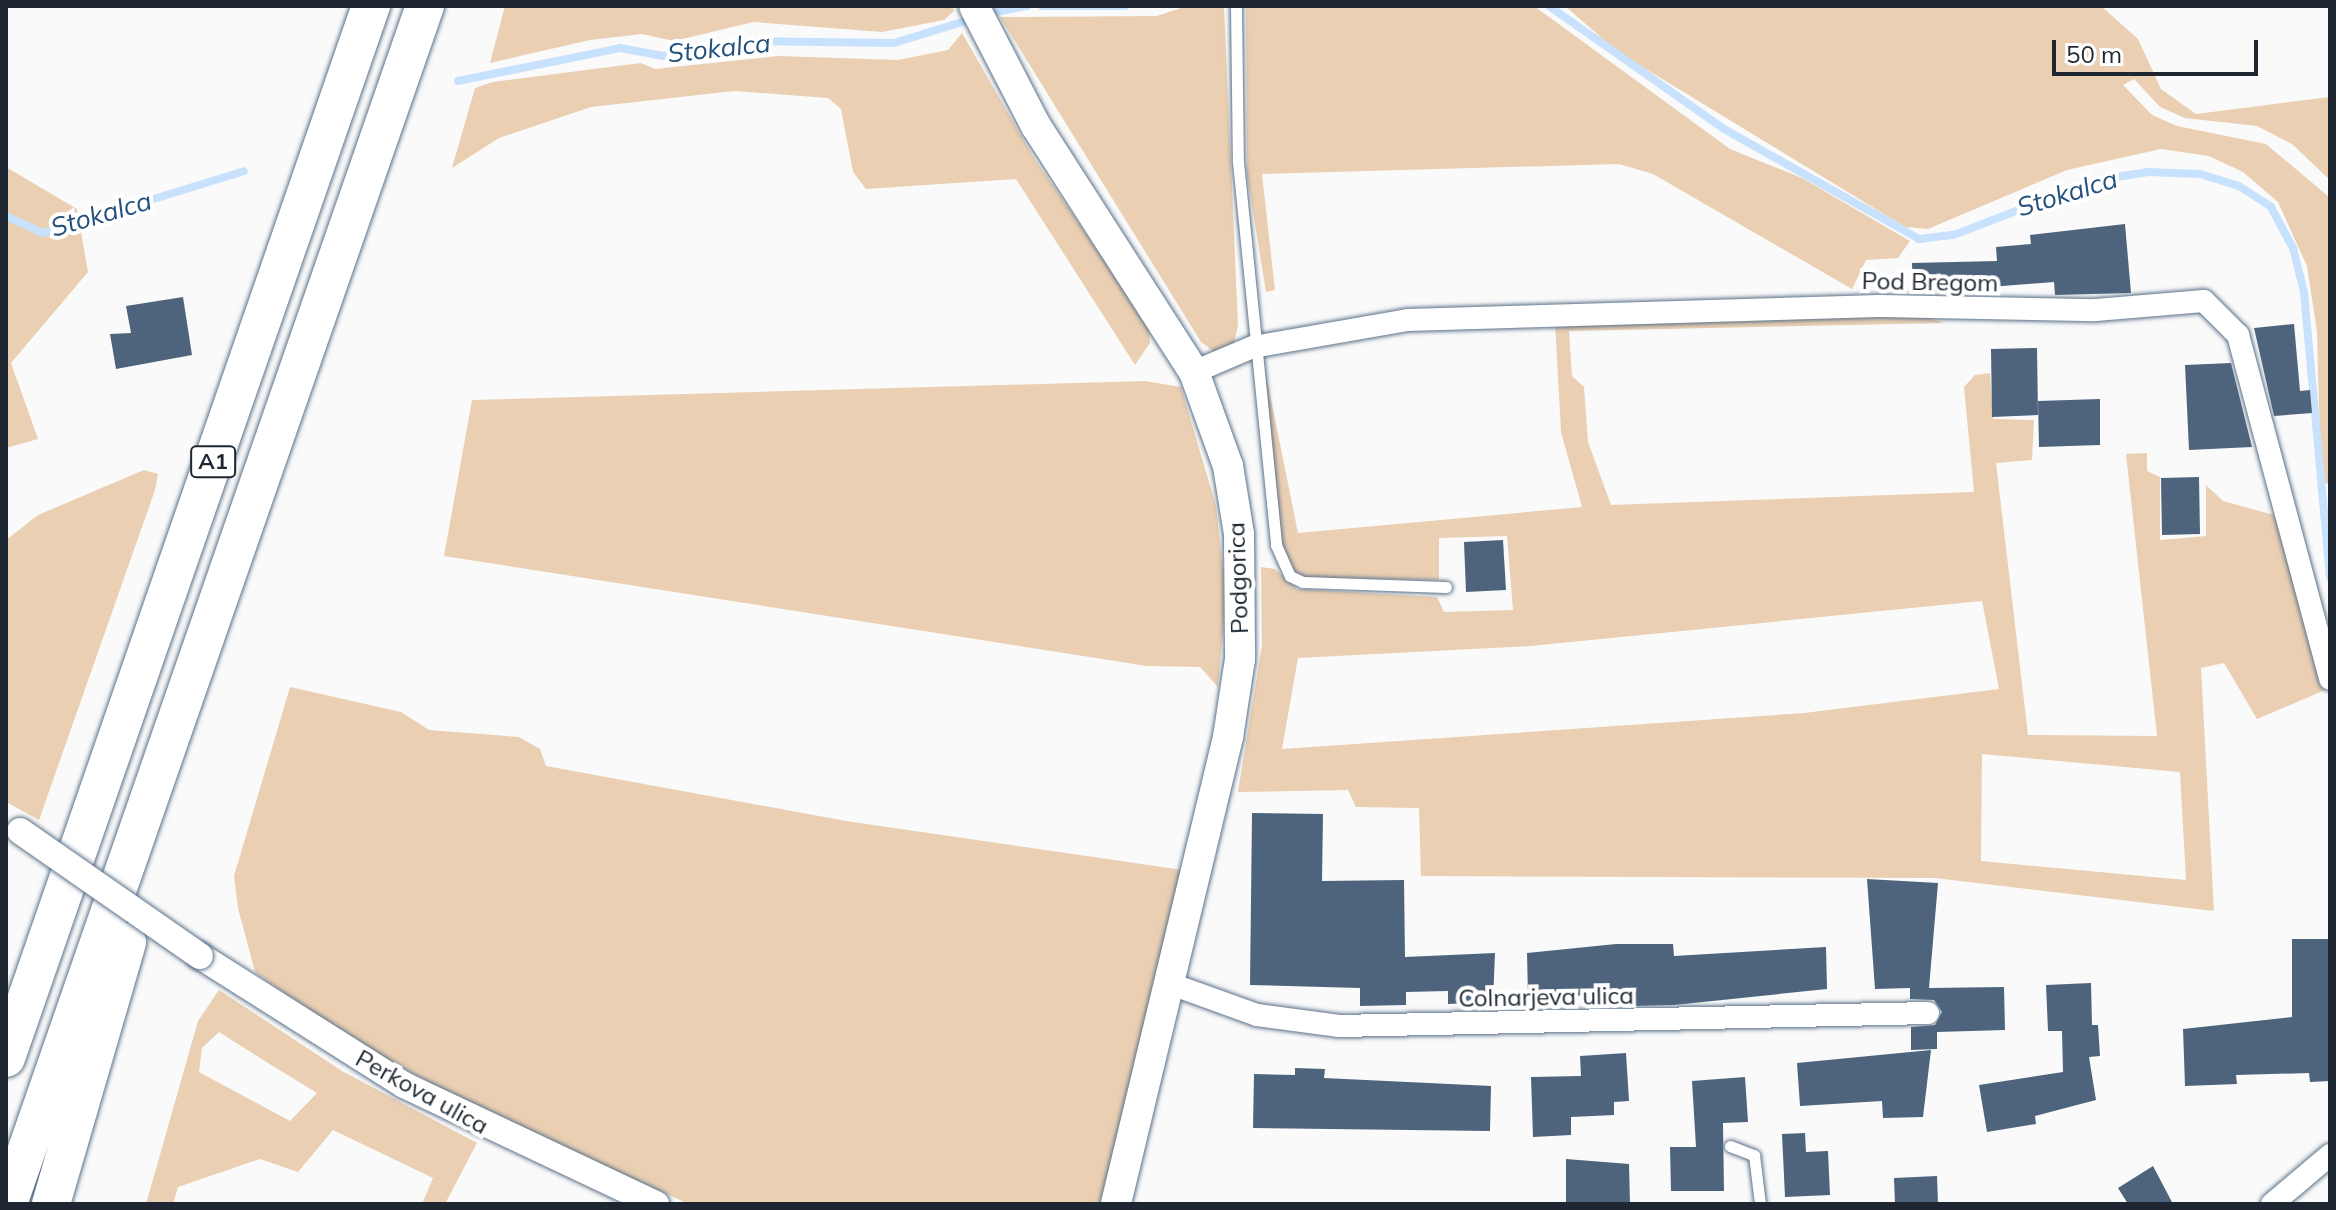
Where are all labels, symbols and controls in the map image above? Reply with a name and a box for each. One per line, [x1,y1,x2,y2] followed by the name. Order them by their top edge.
[2056,24,2262,74] scale bar
[666,27,772,69] water label: Stokalca
[2066,39,2122,69] text: 50 m
[2013,163,2121,223] water label: Stokalca
[47,185,155,243] water label: Stokalca
[1861,266,1999,298] street label: Pod Bregom
[189,444,237,480] road number: A1
[1222,522,1254,634] street label: Podgorica
[1458,981,1634,1013] street label: Colnarjeva ulica
[351,1044,493,1140] street label: Perkova ulica

